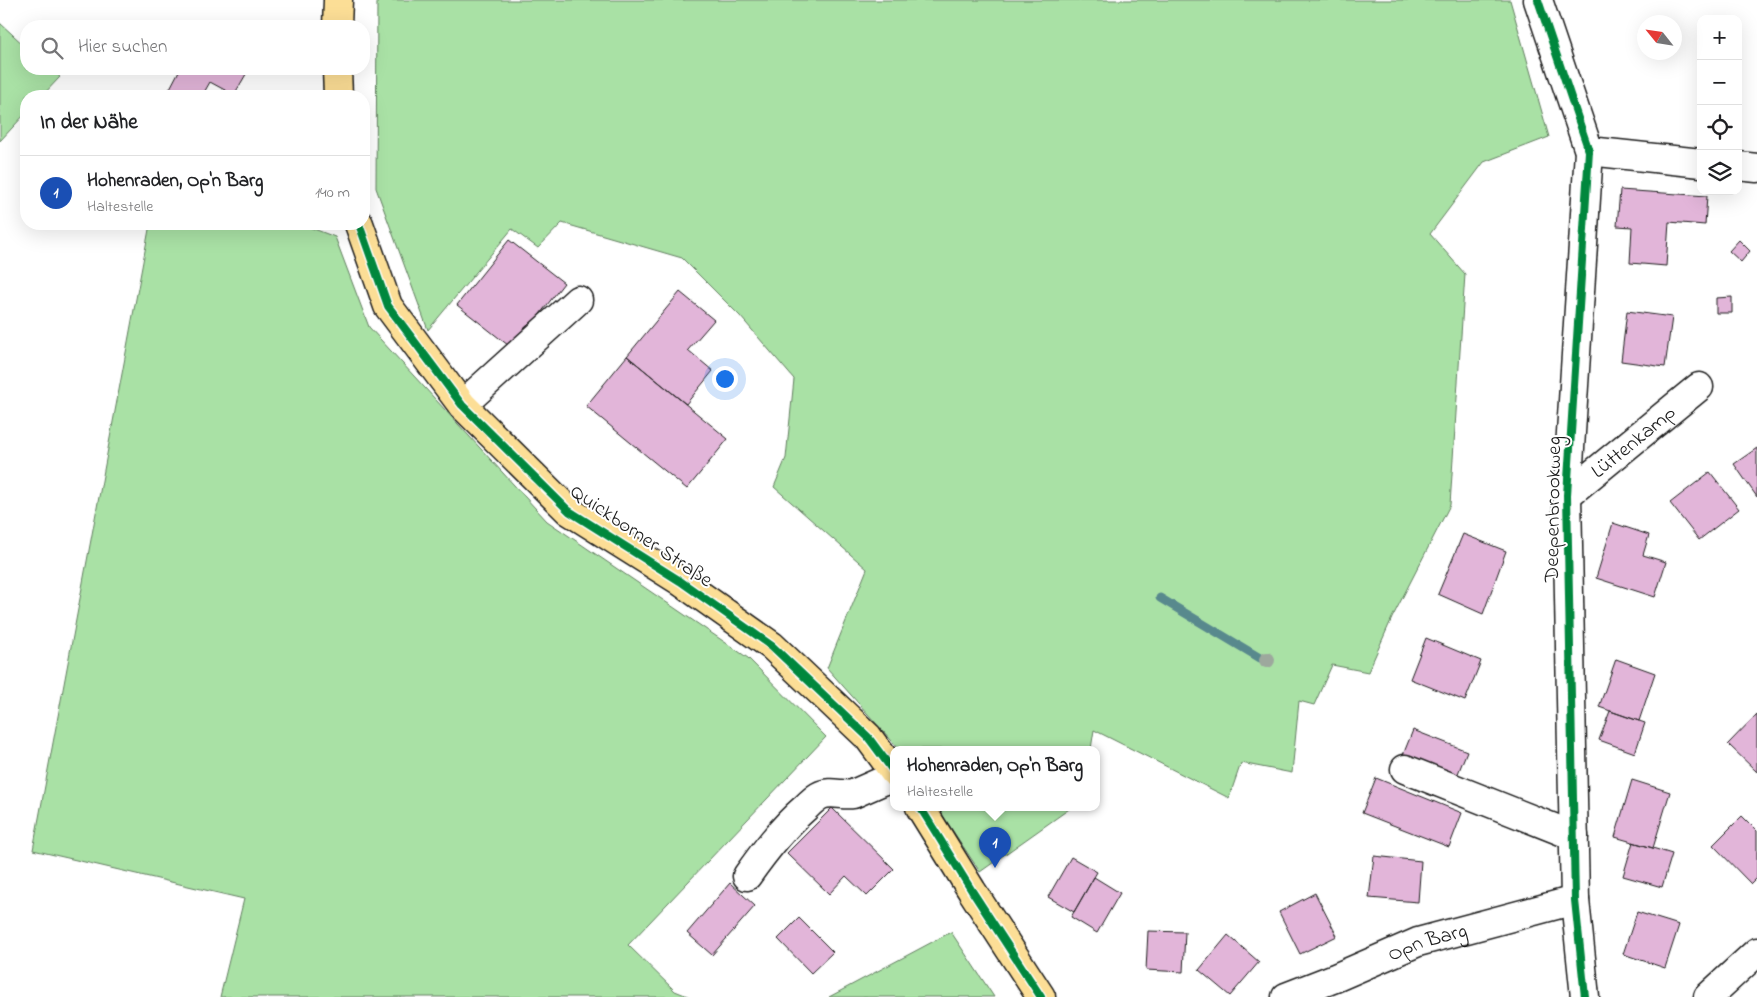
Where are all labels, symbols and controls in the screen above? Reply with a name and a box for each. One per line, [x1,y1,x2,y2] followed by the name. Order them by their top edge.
[1637,15,1682,60] north arrow
[1697,15,1742,195] map controls
[1697,15,1742,60] button: +
[20,20,370,75] search box
[38,34,66,62] icon: search
[78,34,167,61] text: Hier suchen
[1697,60,1742,105] button: −
[1697,105,1742,150] button: locate
[40,108,138,138] text: In der Nähe
[1697,150,1742,195] button: layers
[87,168,263,195] text: Hohenraden, Op'n Barg
[53,181,59,205] text: 1
[315,181,350,205] text: 140 m
[87,195,153,219] text: Haltestelle
[712,366,738,392] your location
[1585,399,1683,487] street label: Lüttenkamp
[1538,436,1572,583] street label: Deepenbrookweg
[563,478,719,596] street label: Quickborner Straße
[890,746,1100,811] popup
[907,753,1083,780] text: Hohenraden, Op'n Barg
[907,780,973,804] text: Haltestelle
[979,827,1011,868] pin: 1
[1383,916,1471,970] street label: Opn Barg

